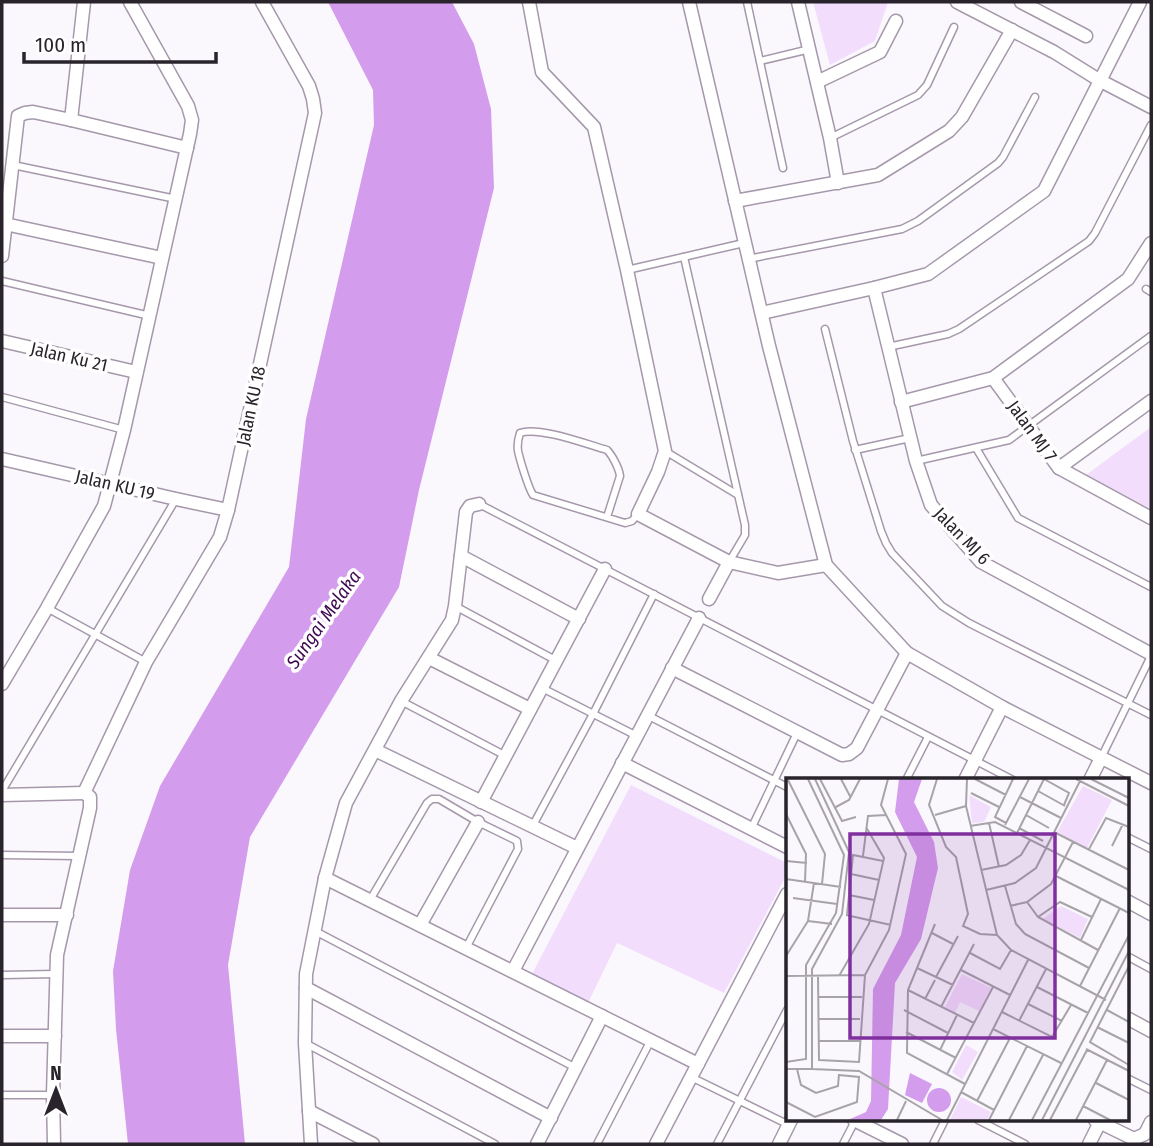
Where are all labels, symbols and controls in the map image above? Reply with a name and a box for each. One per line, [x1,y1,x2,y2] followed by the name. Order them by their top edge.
[24,21,217,65] scale bar
[35,32,86,58] text: 100 m
[28,337,110,377] street label: Jalan Ku 21
[232,364,270,448] street label: Jalan KU 18
[1003,396,1061,466] street label: Jalan MJ 7
[73,465,157,505] street label: Jalan KU 19
[929,503,995,569] street label: Jalan MJ 6
[281,566,366,674] water label: Sungai Melaka
[786,778,1128,1122] inset map
[21,1055,91,1125] north arrow
[50,1062,62,1085] text: N

